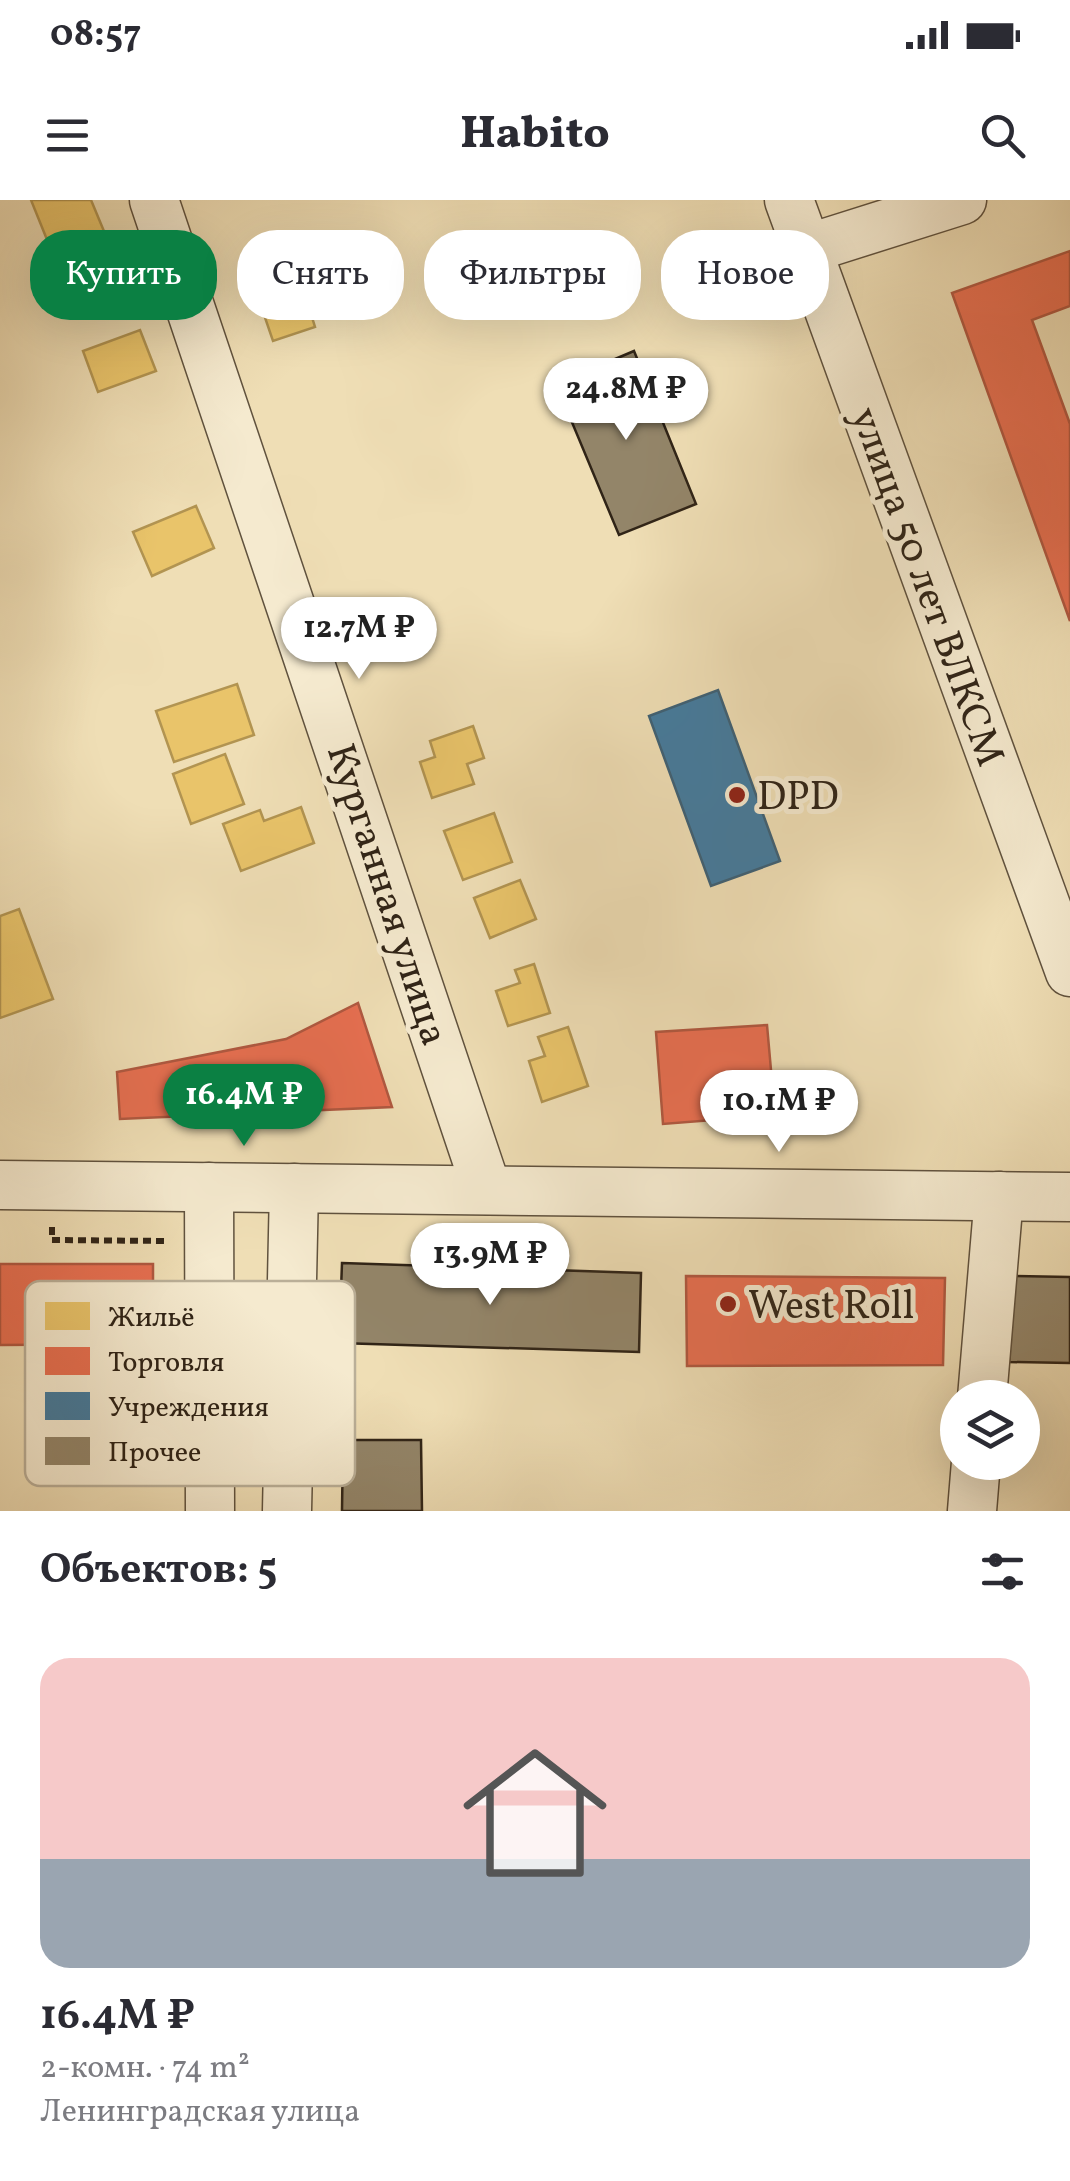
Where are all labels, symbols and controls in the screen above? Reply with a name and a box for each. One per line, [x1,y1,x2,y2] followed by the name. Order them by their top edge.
[50,9,141,62] text: 08:57
[460,104,610,167] text: Habito
[40,108,95,163] icon: menu
[975,108,1030,163] icon: search
[30,230,217,320] chip: Купить
[237,230,404,320] chip: Снять
[424,230,641,320] chip: Фильтры
[661,230,829,320] chip: Новое
[534,358,718,443] pin: 24.8M ₽
[565,368,687,412] text: 24.8M ₽
[834,400,1016,775] street label: улица 50 лет ВЛКСМ
[267,597,451,682] pin: 12.7M ₽
[303,607,415,651] text: 12.7M ₽
[310,737,460,1053] street label: Курганная улица
[757,771,839,827] place label: DPD
[726,784,748,806] marker: DPD
[152,1064,336,1149] pin: 16.4M ₽
[687,1070,871,1155] pin: 10.1M ₽
[185,1074,303,1118] text: 16.4M ₽
[722,1080,836,1124] text: 10.1M ₽
[398,1223,582,1308] pin: 13.9M ₽
[432,1233,548,1277] text: 13.9M ₽
[748,1280,914,1336] place label: West Roll
[25,1281,355,1486] legend
[717,1293,739,1315] marker: West Roll
[108,1299,194,1338] text: Жильё
[108,1344,224,1383] text: Торговля
[940,1380,1040,1480] map controls
[940,1380,1040,1480] button: layers
[108,1389,269,1428] text: Учреждения
[108,1434,201,1473] text: Прочее
[40,1542,277,1601] text: Объектов: 5
[975,1544,1030,1599] icon: filters
[445,1723,625,1903] icon: home
[40,1988,195,2047] text: 16.4M ₽
[40,2047,250,2091] text: 2-комн. · 74 m²
[40,2091,360,2135] text: Ленинградская улица

